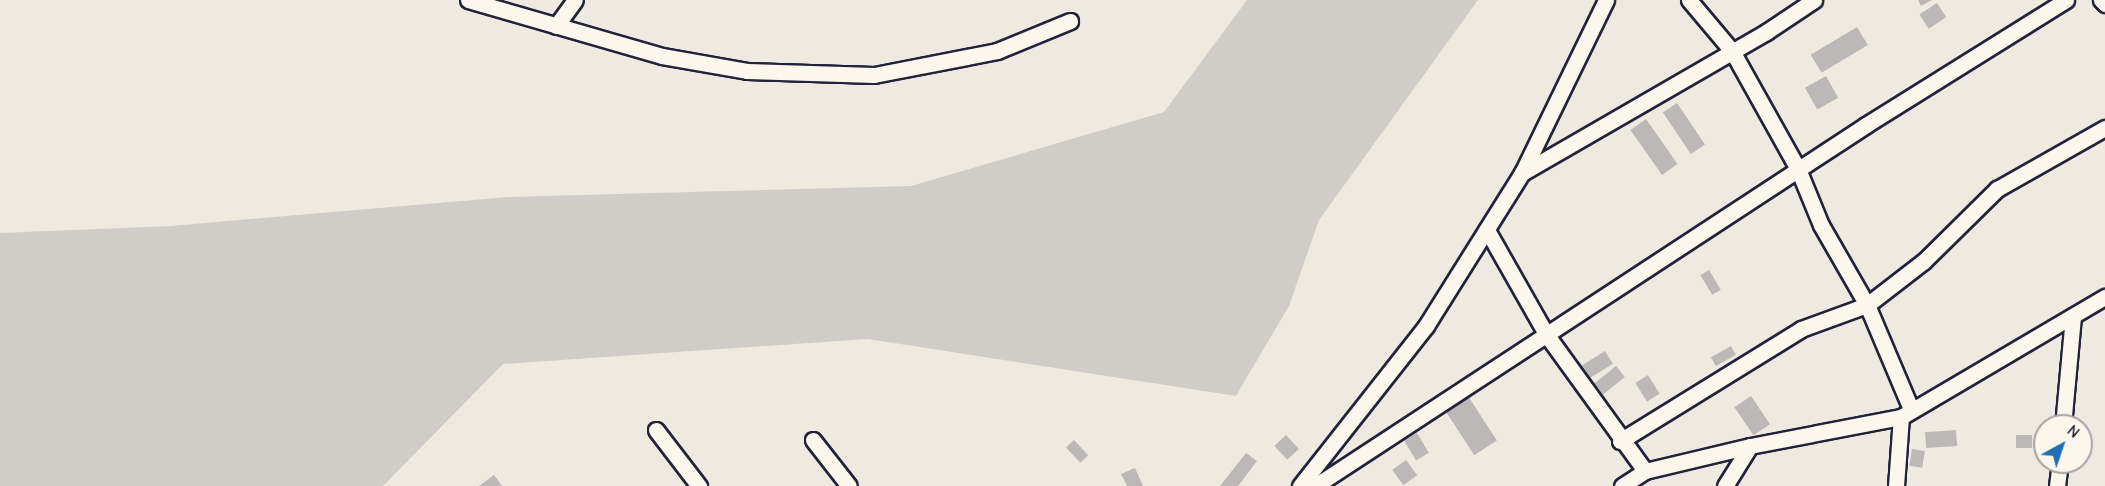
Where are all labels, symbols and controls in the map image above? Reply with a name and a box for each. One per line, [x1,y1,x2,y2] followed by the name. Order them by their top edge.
[2033,414,2093,474] north arrow
[2064,421,2083,442] text: N

